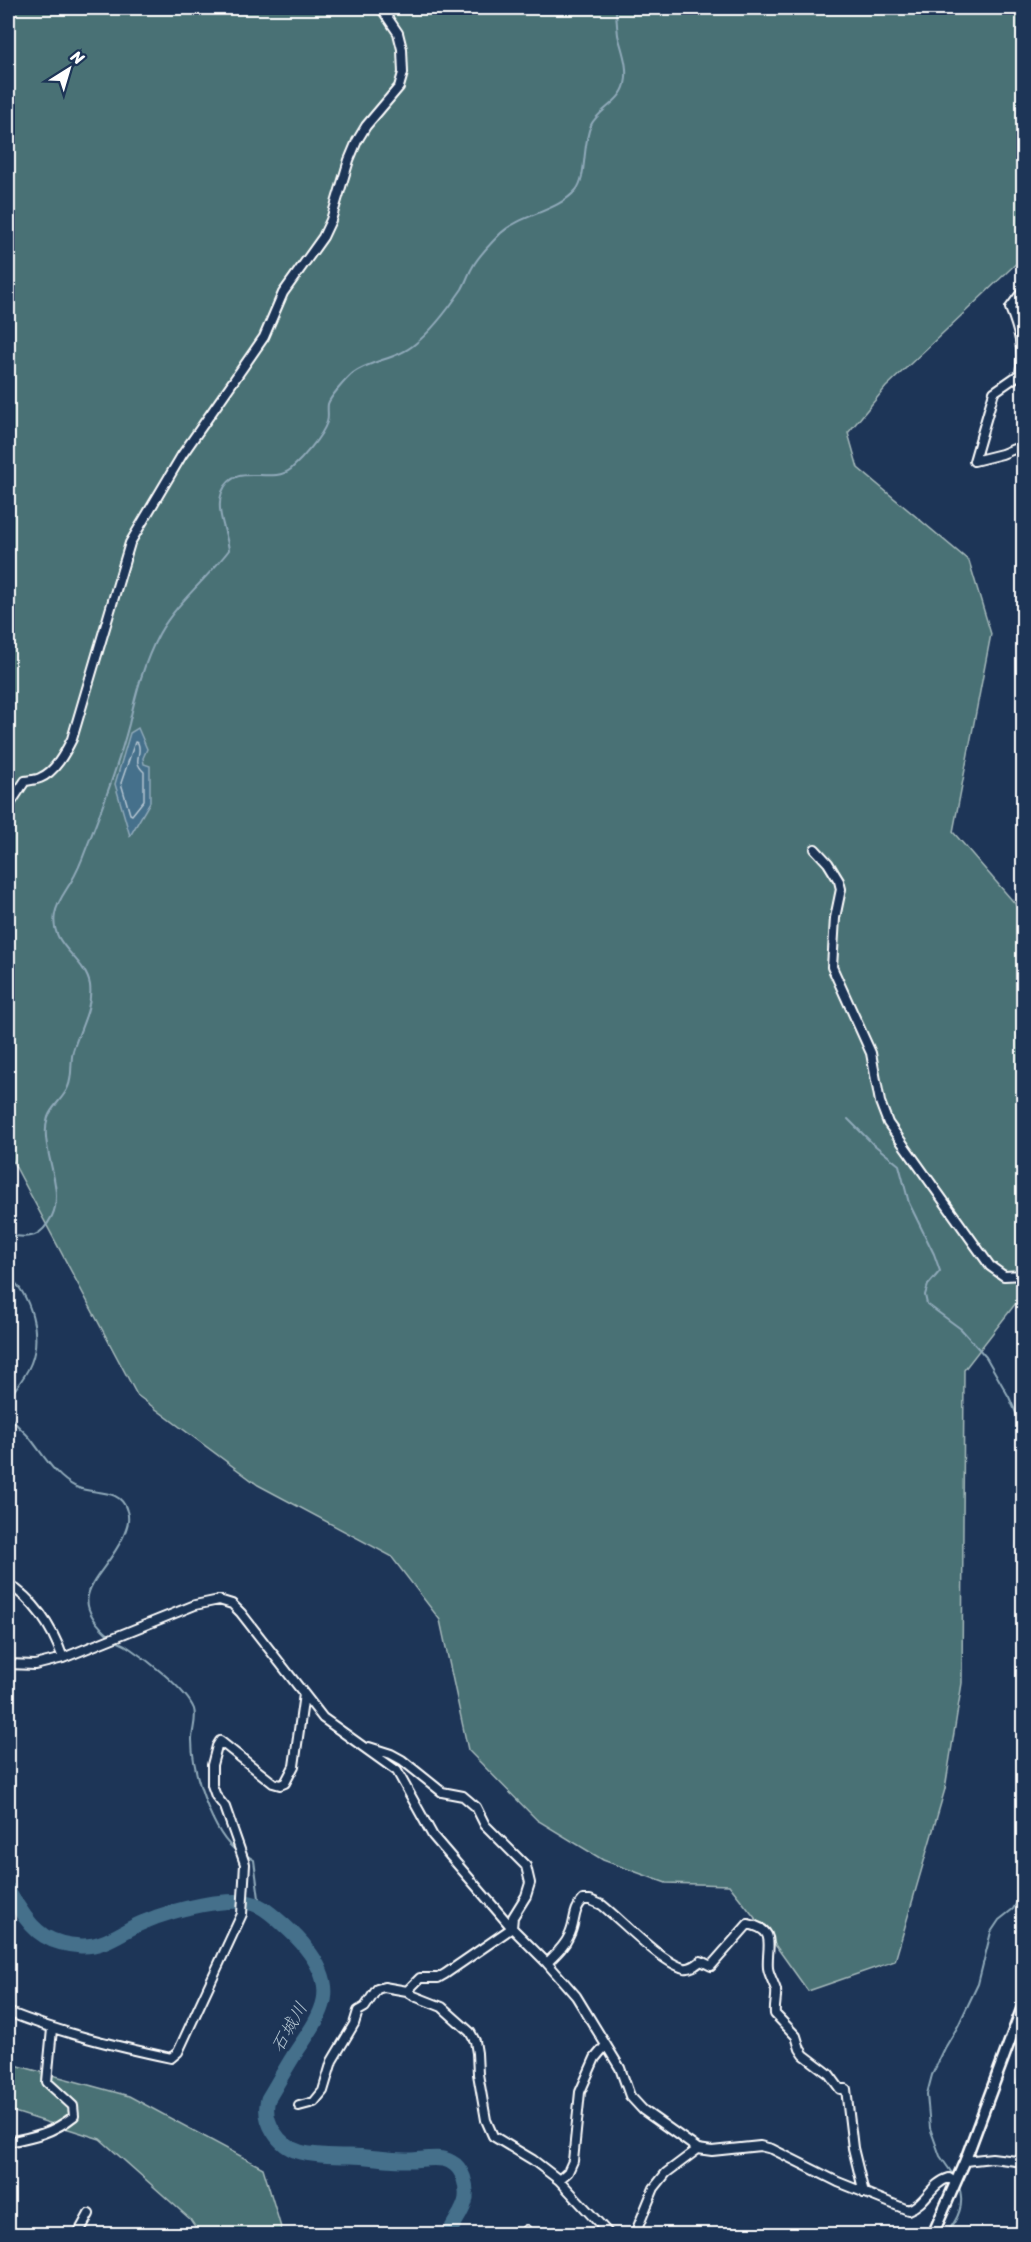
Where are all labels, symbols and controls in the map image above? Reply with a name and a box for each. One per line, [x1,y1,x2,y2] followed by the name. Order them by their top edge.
[39,39,99,99] north arrow
[64,42,92,73] text: N
[262,1996,316,2058] water label: 石城川

